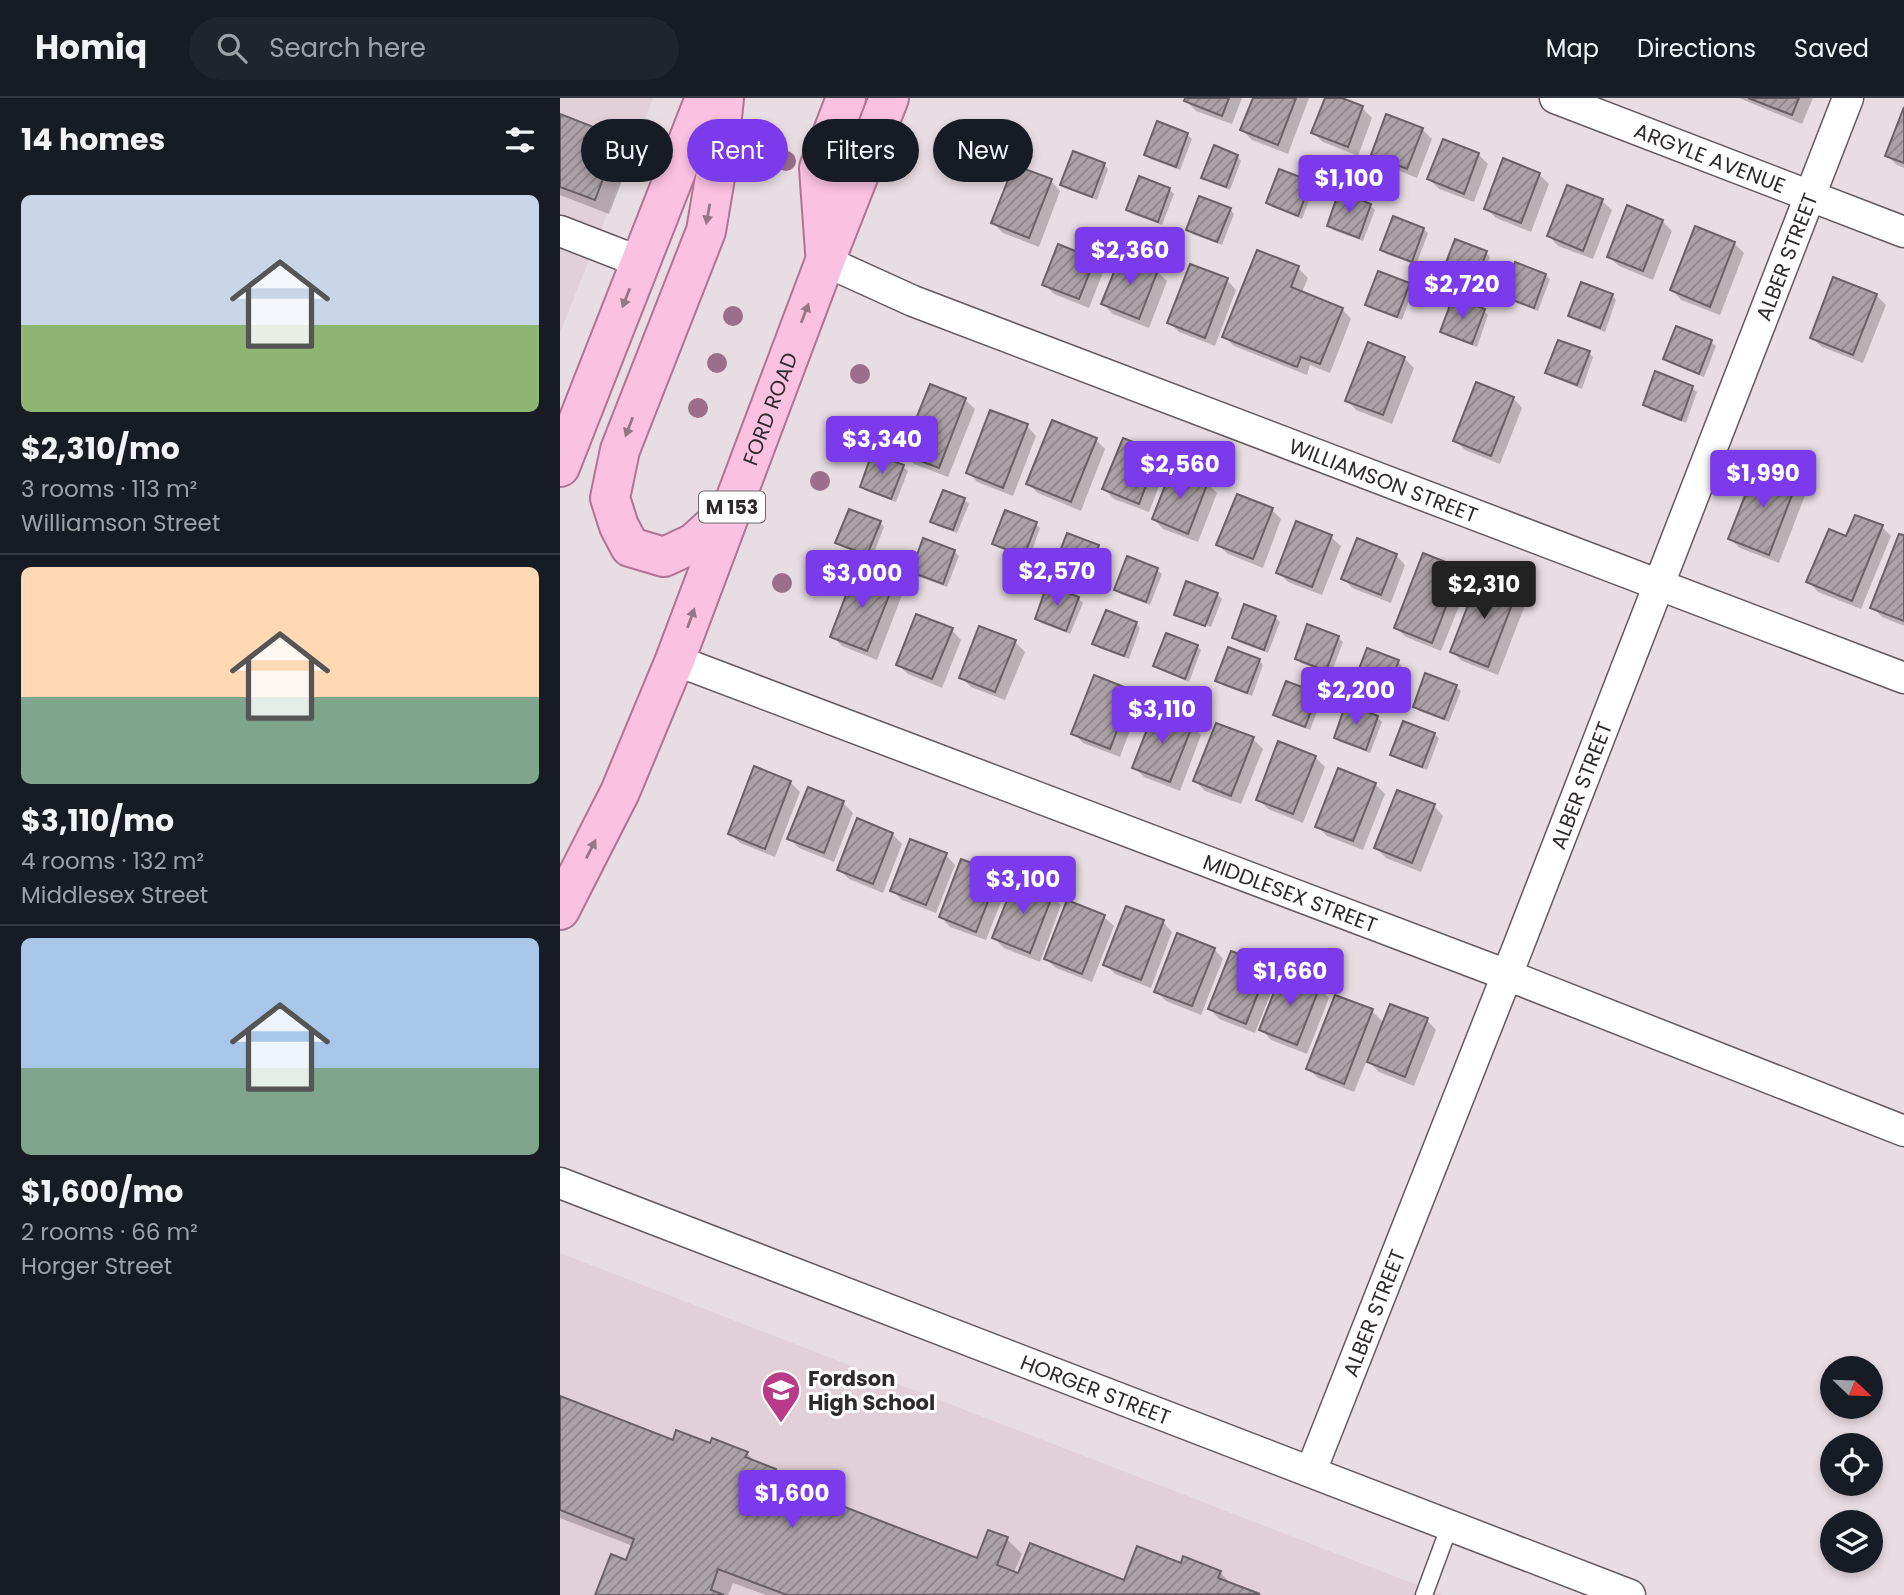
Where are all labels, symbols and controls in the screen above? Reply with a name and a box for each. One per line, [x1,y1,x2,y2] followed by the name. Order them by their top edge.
[189,17,679,80] search box
[35,24,147,71] text: Homiq
[213,29,251,67] icon: search
[269,30,426,66] text: Search here
[1546,32,1599,65] text: Map
[1637,32,1756,65] text: Directions
[1794,32,1869,65] text: Saved
[1630,115,1790,200] street label: ARGYLE AVENUE
[21,118,165,161] text: 14 homes
[581,119,673,182] chip: Buy
[687,119,788,182] chip: Rent
[802,119,919,182] chip: Filters
[933,119,1033,182] chip: New
[501,121,539,159] icon: filters
[1292,156,1406,215] pin: $1,100
[1314,162,1384,194] text: $1,100
[1748,189,1824,325] street label: ALBER STREET
[703,203,714,225] one-way arrow
[1073,228,1187,287] pin: $2,360
[1091,234,1169,266] text: $2,360
[217,241,343,367] icon: home
[1405,262,1519,321] pin: $2,720
[1424,268,1500,300] text: $2,720
[620,288,631,309] one-way arrow
[800,303,811,324] one-way arrow
[735,348,804,469] street label: FORD ROAD
[825,416,939,476] pin: $3,340
[623,417,634,438] one-way arrow
[842,423,922,455] text: $3,340
[21,427,180,470] text: $2,310/mo
[1285,431,1482,529] street label: WILLIAMSON STREET
[1123,442,1237,501] pin: $2,560
[1140,448,1220,480] text: $2,560
[1706,450,1820,510] pin: $1,990
[1726,457,1800,489] text: $1,990
[21,473,197,505] text: 3 rooms · 113 m²
[699,492,765,522] road number: M 153
[21,507,220,539] text: Williamson Street
[1000,548,1114,608] pin: $2,570
[805,550,919,610] pin: $3,000
[1018,555,1096,587] text: $2,570
[822,557,902,589] text: $3,000
[1427,561,1541,621] pin: $2,310
[1448,568,1520,600] text: $2,310
[685,607,696,628] one-way arrow
[217,613,343,739] icon: home
[1299,668,1413,727] pin: $2,200
[1317,674,1395,706] text: $2,200
[1105,686,1219,746] pin: $3,110
[1128,693,1196,725] text: $3,110
[1543,717,1619,853] street label: ALBER STREET
[21,799,174,842] text: $3,110/mo
[585,839,596,859] one-way arrow
[21,845,204,877] text: 4 rooms · 132 m²
[1199,847,1382,939] street label: MIDDLESEX STREET
[966,856,1080,916] pin: $3,100
[986,863,1060,895] text: $3,100
[21,879,208,911] text: Middlesex Street
[1233,948,1347,1008] pin: $1,660
[1253,955,1327,987] text: $1,660
[217,984,343,1110] icon: home
[21,1170,183,1213] text: $1,600/mo
[21,1216,198,1248] text: 2 rooms · 66 m²
[1335,1245,1412,1381] street label: ALBER STREET
[21,1250,172,1282] text: Horger Street
[1016,1347,1175,1431] street label: HORGER STREET
[1820,1356,1883,1419] north arrow
[1820,1356,1883,1573] map controls
[808,1364,935,1417] place label: Fordson High School
[760,1369,802,1424] school or university icon: Fordson High School
[1820,1433,1883,1496] button: locate
[735,1470,849,1530] pin: $1,600
[754,1477,830,1509] text: $1,600
[1820,1510,1883,1573] button: layers

